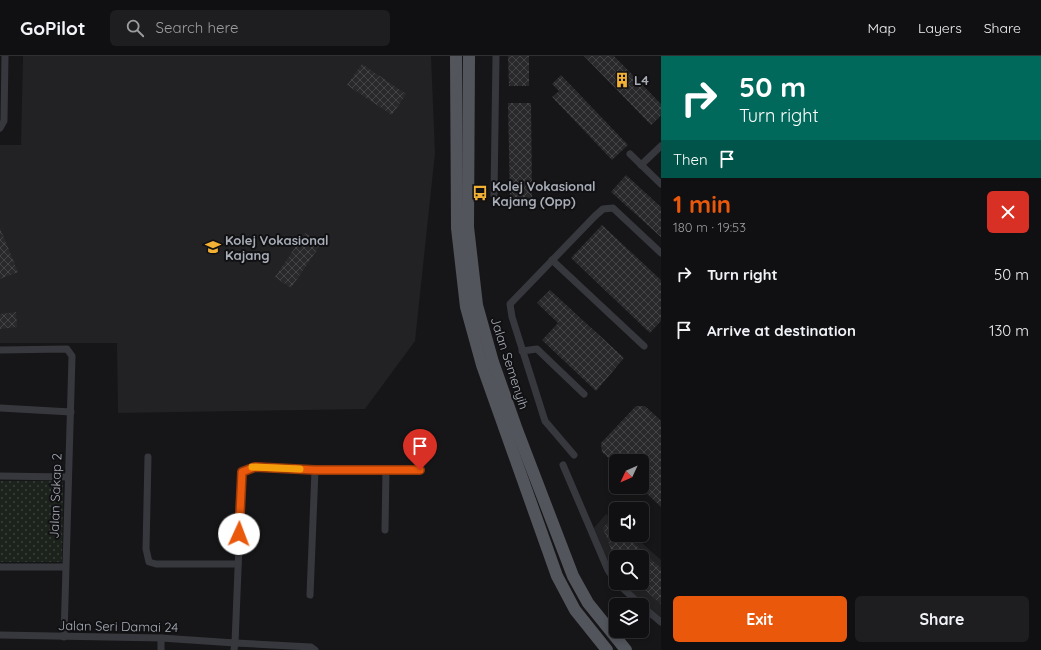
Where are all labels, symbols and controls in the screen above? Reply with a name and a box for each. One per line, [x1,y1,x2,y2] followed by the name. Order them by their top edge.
[110,10,390,46] search box
[20,16,86,40] text: GoPilot
[124,17,146,39] icon: search
[156,18,238,37] text: Search here
[867,19,896,37] text: Map
[918,19,962,37] text: Layers
[984,19,1021,37] text: Share
[739,69,806,104] text: 50 m
[613,71,631,89] building icon: L4
[634,72,649,88] place label: L4
[673,72,725,124] icon: right
[739,104,819,127] text: Turn right
[716,148,738,170] icon: arrive
[673,150,708,169] text: Then
[492,178,596,209] place label: Kolej Vokasional Kajang (Opp)
[471,184,489,202] bus stop icon: Kolej Vokasional Kajang (Opp)
[673,189,731,219] text: 1 min
[987,191,1029,233] button: close
[673,219,746,235] text: 180 m · 19:53
[225,232,329,263] place label: Kolej Vokasional Kajang
[204,238,222,256] school or university icon: Kolej Vokasional Kajang
[673,263,695,285] icon: right
[707,265,778,284] text: Turn right
[994,265,1029,284] text: 50 m
[488,315,532,411] street label: Jalan Semenyih
[673,319,695,341] icon: arrive
[707,321,856,340] text: Arrive at destination
[989,321,1029,340] text: 130 m
[403,429,437,470] pin
[409,435,431,457] icon: arrive
[46,453,64,539] street label: Jalan Sakap 2
[609,454,649,494] north arrow
[609,454,649,638] map controls
[609,502,649,542] button: sound
[218,513,260,555] position arrow
[609,550,649,590] button: search
[673,596,847,642] button: Exit
[855,596,1029,642] button: Share
[609,598,649,638] button: layers
[58,617,178,635] street label: Jalan Seri Damai 24

